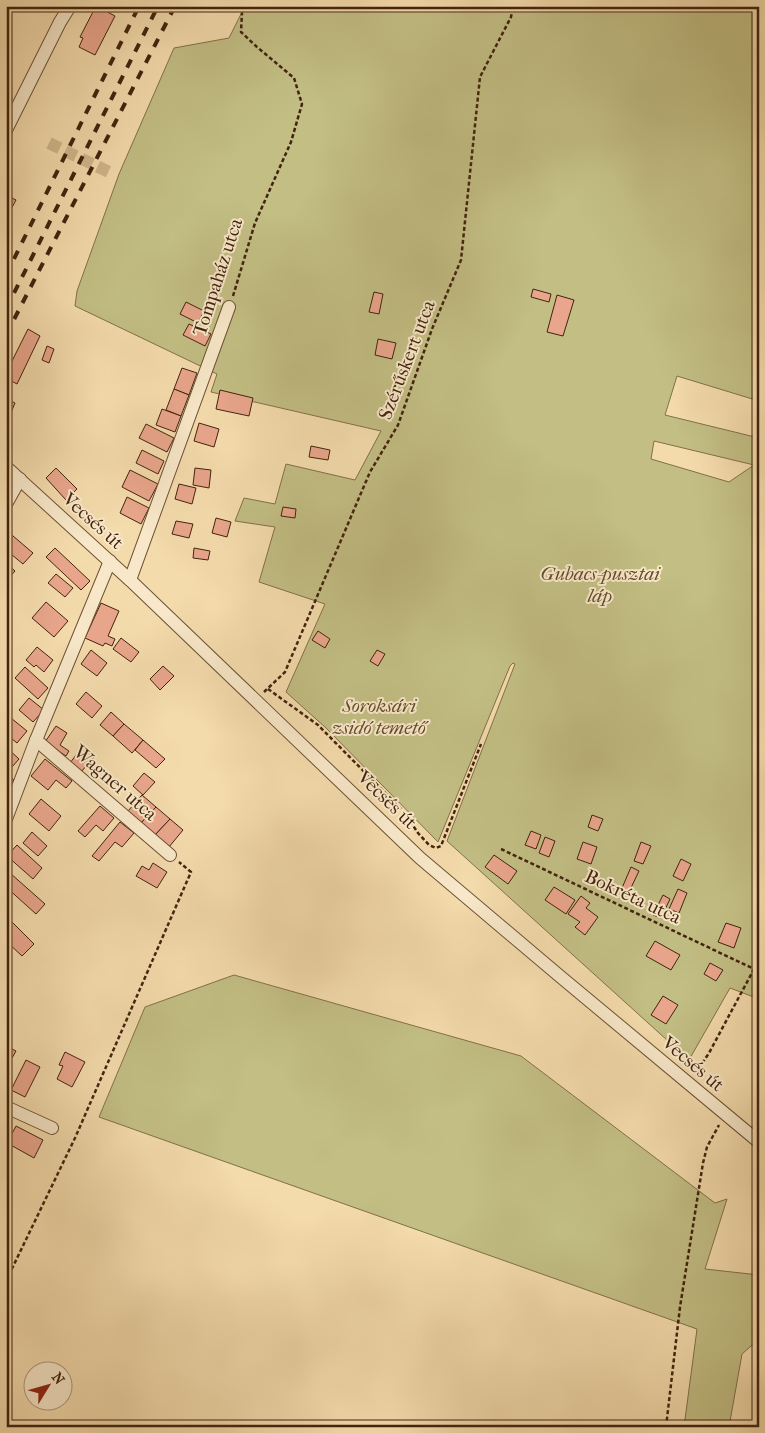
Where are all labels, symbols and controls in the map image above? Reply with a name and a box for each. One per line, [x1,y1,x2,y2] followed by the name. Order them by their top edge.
[189,215,247,338] street label: Tompaház utca
[374,297,440,423] street label: Szérűskert utca
[57,487,128,554] street label: Vecsés út
[540,563,661,607] park label: Gubacs-pusztai láp
[332,695,429,739] park label: Soroksári zsidó temető
[68,740,161,825] street label: Wagner utca
[352,766,421,834] street label: Vecsés út
[581,865,685,929] street label: Bokréta utca
[657,1031,729,1096] street label: Vecsés út
[22,1360,72,1410] north arrow
[48,1369,68,1388] text: N

